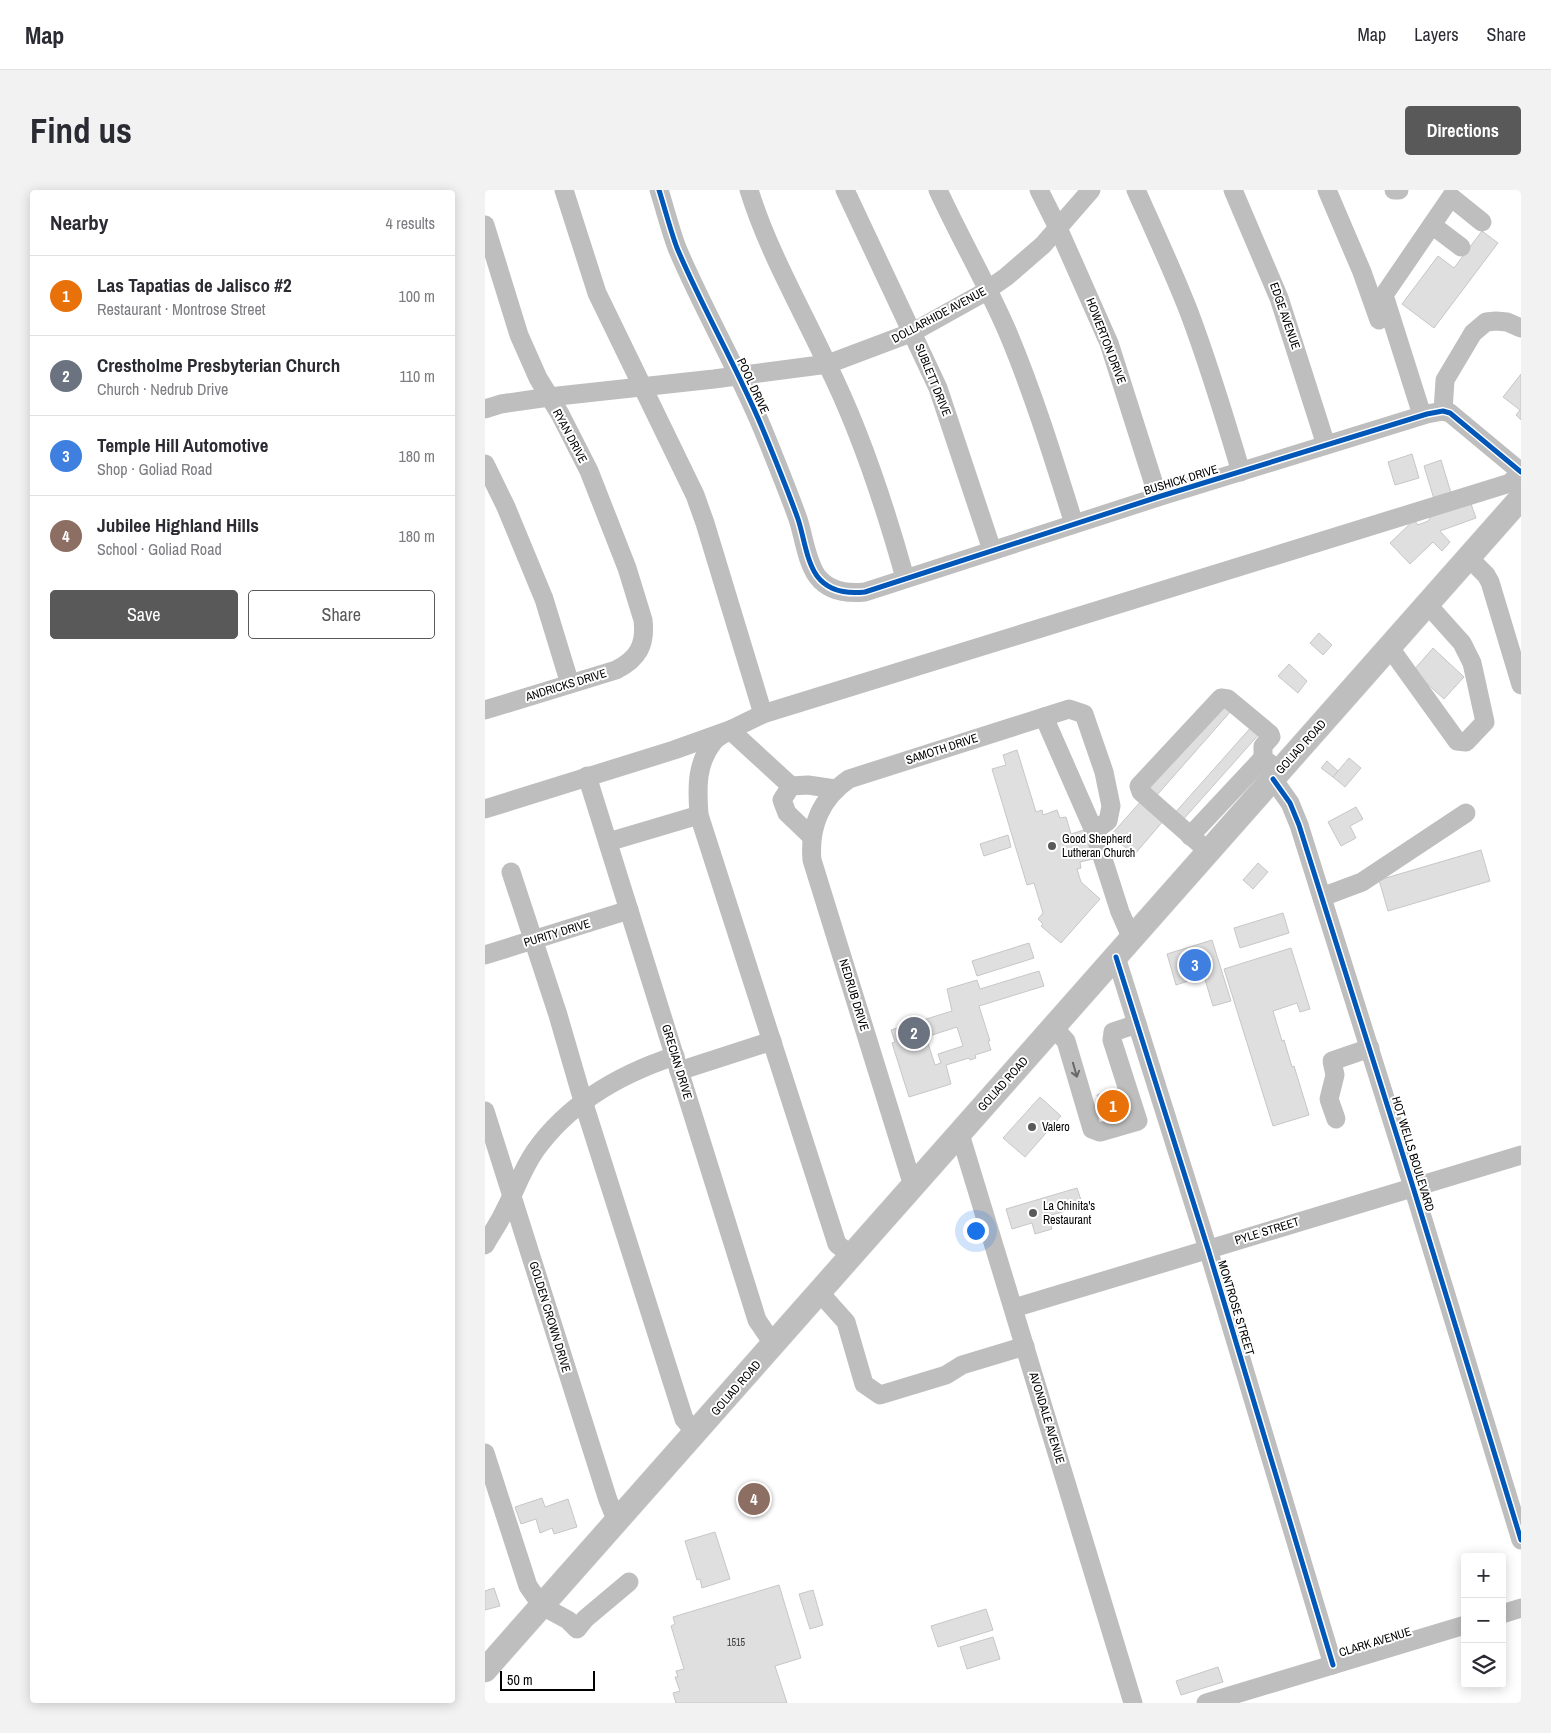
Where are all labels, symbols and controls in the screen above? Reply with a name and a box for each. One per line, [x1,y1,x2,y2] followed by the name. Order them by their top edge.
[25,19,64,51] text: Map
[1358,22,1386,47] text: Map
[1414,22,1459,47] text: Layers
[1487,22,1526,47] text: Share
[1405,106,1521,155] button: Directions
[30,107,132,154] text: Find us
[50,208,108,237] text: Nearby
[385,212,435,234] text: 4 results
[97,272,292,298] text: Las Tapatias de Jalisco #2
[1266,280,1304,352] street label: EDGE AVENUE
[889,283,989,347] street label: DOLLARHIDE AVENUE
[62,285,70,307] text: 1
[399,285,435,307] text: 100 m
[1082,296,1130,386] street label: HOWERTON DRIVE
[97,298,265,320] text: Restaurant · Montrose Street
[911,341,955,419] street label: SUBLETT DRIVE
[97,352,340,378] text: Crestholme Presbyterian Church
[733,356,773,416] street label: POOL DRIVE
[62,365,70,387] text: 2
[399,365,435,387] text: 110 m
[97,378,228,400] text: Church · Nedrub Drive
[549,406,591,466] street label: RYAN DRIVE
[97,432,268,458] text: Temple Hill Automotive
[62,445,70,467] text: 3
[399,445,435,467] text: 180 m
[97,458,212,480] text: Shop · Goliad Road
[1142,461,1220,499] street label: BUSHICK DRIVE
[97,512,259,538] text: Jubilee Highland Hills
[62,525,70,547] text: 4
[399,525,435,547] text: 180 m
[97,538,222,560] text: School · Goliad Road
[50,590,238,639] button: Save
[248,590,435,639] button: Share
[523,665,608,705] street label: ANDRICKS DRIVE
[1272,716,1330,778] street label: GOLIAD ROAD
[904,730,980,768] street label: SAMOTH DRIVE
[1062,831,1135,861] place label: Good Shepherd Lutheran Church
[1046,840,1058,852] marker: Good Shepherd Lutheran Church
[522,915,592,951] street label: PURITY DRIVE
[1179,946,1211,984] pin: 3
[835,957,873,1033] street label: NEDRUB DRIVE
[898,1014,930,1052] pin: 2
[658,1023,696,1101] street label: GRECIAN DRIVE
[974,1053,1032,1115] street label: GOLIAD ROAD
[1070,1062,1080,1078] one-way arrow
[1097,1087,1129,1125] pin: 1
[1388,1095,1438,1213] street label: HOT WELLS BOULEVARD
[1042,1119,1070,1135] place label: Valero
[1026,1121,1038,1133] marker: Valero
[1043,1198,1095,1228] place label: La Chinita's Restaurant
[1027,1207,1039,1219] marker: La Chinita's Restaurant
[1233,1214,1301,1248] street label: PYLE STREET
[963,1218,989,1244] your location
[1214,1259,1258,1357] street label: MONTROSE STREET
[525,1260,575,1374] street label: GOLDEN CROWN DRIVE
[708,1357,764,1419] street label: GOLIAD ROAD
[1025,1369,1069,1466] street label: AVONDALE AVENUE
[738,1480,770,1518] pin: 4
[1461,1553,1506,1688] map controls
[1461,1553,1506,1598] button: +
[1461,1598,1506,1643] button: −
[1337,1623,1413,1661] street label: CLARK AVENUE
[727,1636,746,1649] house number: 1515
[1461,1643,1506,1688] button: layers
[500,1668,595,1691] scale bar
[507,1671,533,1689] text: 50 m

